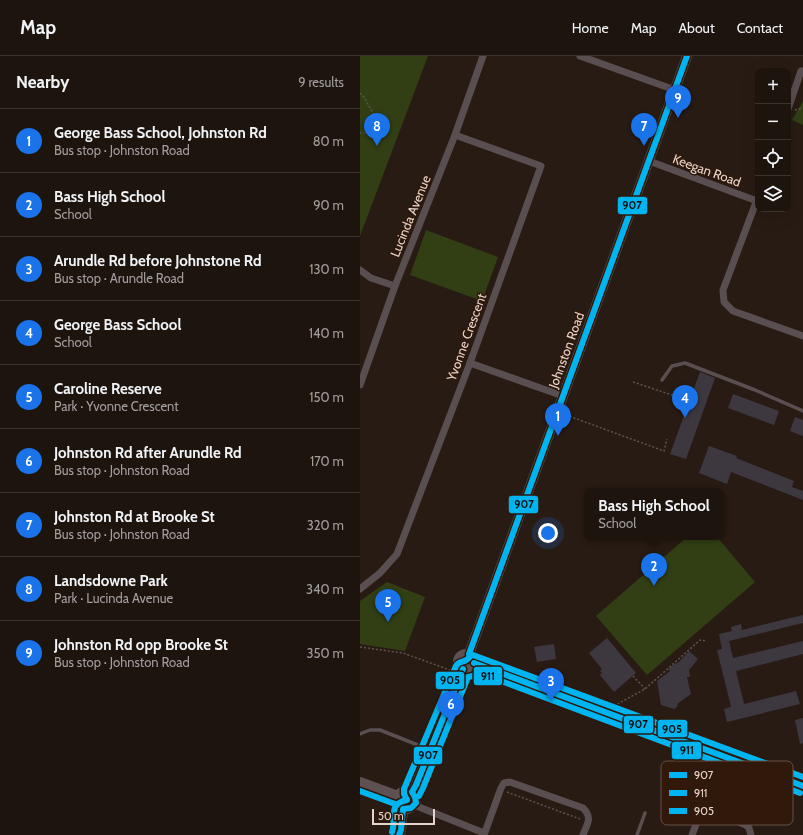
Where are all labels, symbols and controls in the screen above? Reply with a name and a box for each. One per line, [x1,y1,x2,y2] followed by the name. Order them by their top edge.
[20,16,56,39] text: Map
[572,19,609,37] text: Home
[631,19,656,37] text: Map
[678,19,715,37] text: About
[737,19,783,37] text: Contact
[755,68,791,212] map controls
[755,68,791,104] button: +
[16,72,69,92] text: Nearby
[298,74,344,90] text: 9 results
[665,85,691,118] pin: 9
[755,104,791,140] button: −
[364,113,390,146] pin: 8
[631,113,657,146] pin: 7
[54,124,267,142] text: George Bass School, Johnston Rd
[27,133,31,149] text: 1
[313,133,344,149] text: 80 m
[755,140,791,176] button: locate
[54,142,190,158] text: Bus stop · Johnston Road
[671,150,743,190] street label: Keegan Road
[386,172,434,259] street label: Lucinda Avenue
[755,176,791,212] button: layers
[54,188,165,206] text: Bass High School
[617,196,648,215] line badge: 907
[26,197,32,213] text: 2
[313,197,344,213] text: 90 m
[622,198,642,212] text: 907
[54,206,92,222] text: School
[54,252,261,270] text: Arundle Rd before Johnstone Rd
[25,261,33,277] text: 3
[309,261,344,277] text: 130 m
[54,270,184,286] text: Bus stop · Arundle Road
[442,290,490,384] street label: Yvonne Crescent
[544,310,587,391] street label: Johnston Road
[54,316,181,334] text: George Bass School
[25,325,33,341] text: 4
[309,325,344,341] text: 140 m
[54,334,92,350] text: School
[54,380,162,398] text: Caroline Reserve
[672,385,698,418] pin: 4
[26,389,32,405] text: 5
[309,389,344,405] text: 150 m
[54,398,179,414] text: Park · Yvonne Crescent
[545,403,571,436] pin: 1
[54,444,242,462] text: Johnston Rd after Arundle Rd
[25,453,33,469] text: 6
[310,453,344,469] text: 170 m
[54,462,190,478] text: Bus stop · Johnston Road
[584,488,724,540] popup
[508,495,539,514] line badge: 907
[514,497,534,511] text: 907
[598,497,710,515] text: Bass High School
[54,508,215,526] text: Johnston Rd at Brooke St
[598,515,636,531] text: School
[26,517,32,533] text: 7
[307,517,344,533] text: 320 m
[538,523,558,543] your location
[54,526,190,542] text: Bus stop · Johnston Road
[641,553,667,586] pin: 2
[54,572,168,590] text: Landsdowne Park
[25,581,33,597] text: 8
[306,581,344,597] text: 340 m
[375,589,401,622] pin: 5
[54,590,173,606] text: Park · Lucinda Avenue
[54,636,228,654] text: Johnston Rd opp Brooke St
[25,645,33,661] text: 9
[307,645,344,661] text: 350 m
[54,654,190,670] text: Bus stop · Johnston Road
[473,666,503,686] line badge: 911
[538,668,564,701] pin: 3
[481,669,495,683] text: 911
[435,671,465,690] line badge: 905
[440,673,460,687] text: 905
[438,691,464,724] pin: 6
[623,715,654,734] line badge: 907
[628,717,648,731] text: 907
[657,719,688,738] line badge: 905
[662,722,682,736] text: 905
[671,741,702,760] line badge: 911
[680,743,694,757] text: 911
[413,746,443,765] line badge: 907
[418,748,438,762] text: 907
[661,761,793,825] legend
[694,768,714,782] text: 907
[694,786,707,800] text: 911
[694,804,714,818] text: 905
[372,807,435,826] scale bar
[378,809,404,823] text: 50 m

